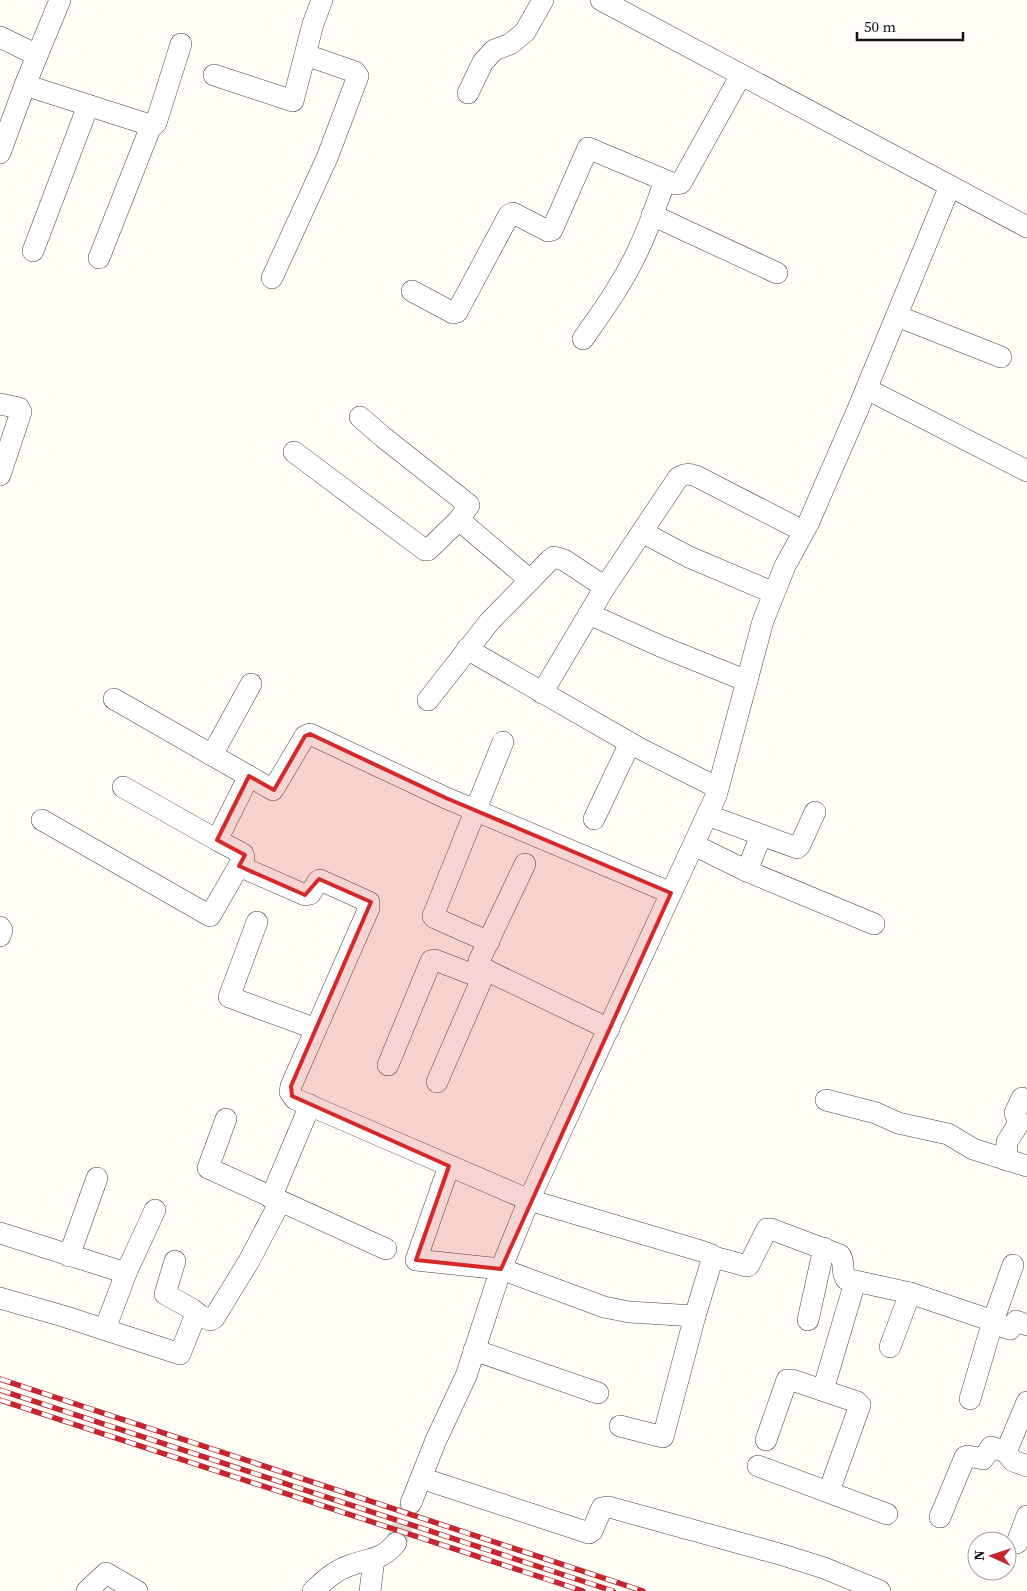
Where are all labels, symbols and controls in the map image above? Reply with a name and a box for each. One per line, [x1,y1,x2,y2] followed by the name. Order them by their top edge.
[857,10,963,42] scale bar
[864,16,896,37] text: 50 m
[967,1531,1017,1581] north arrow
[969,1550,989,1561] text: N

